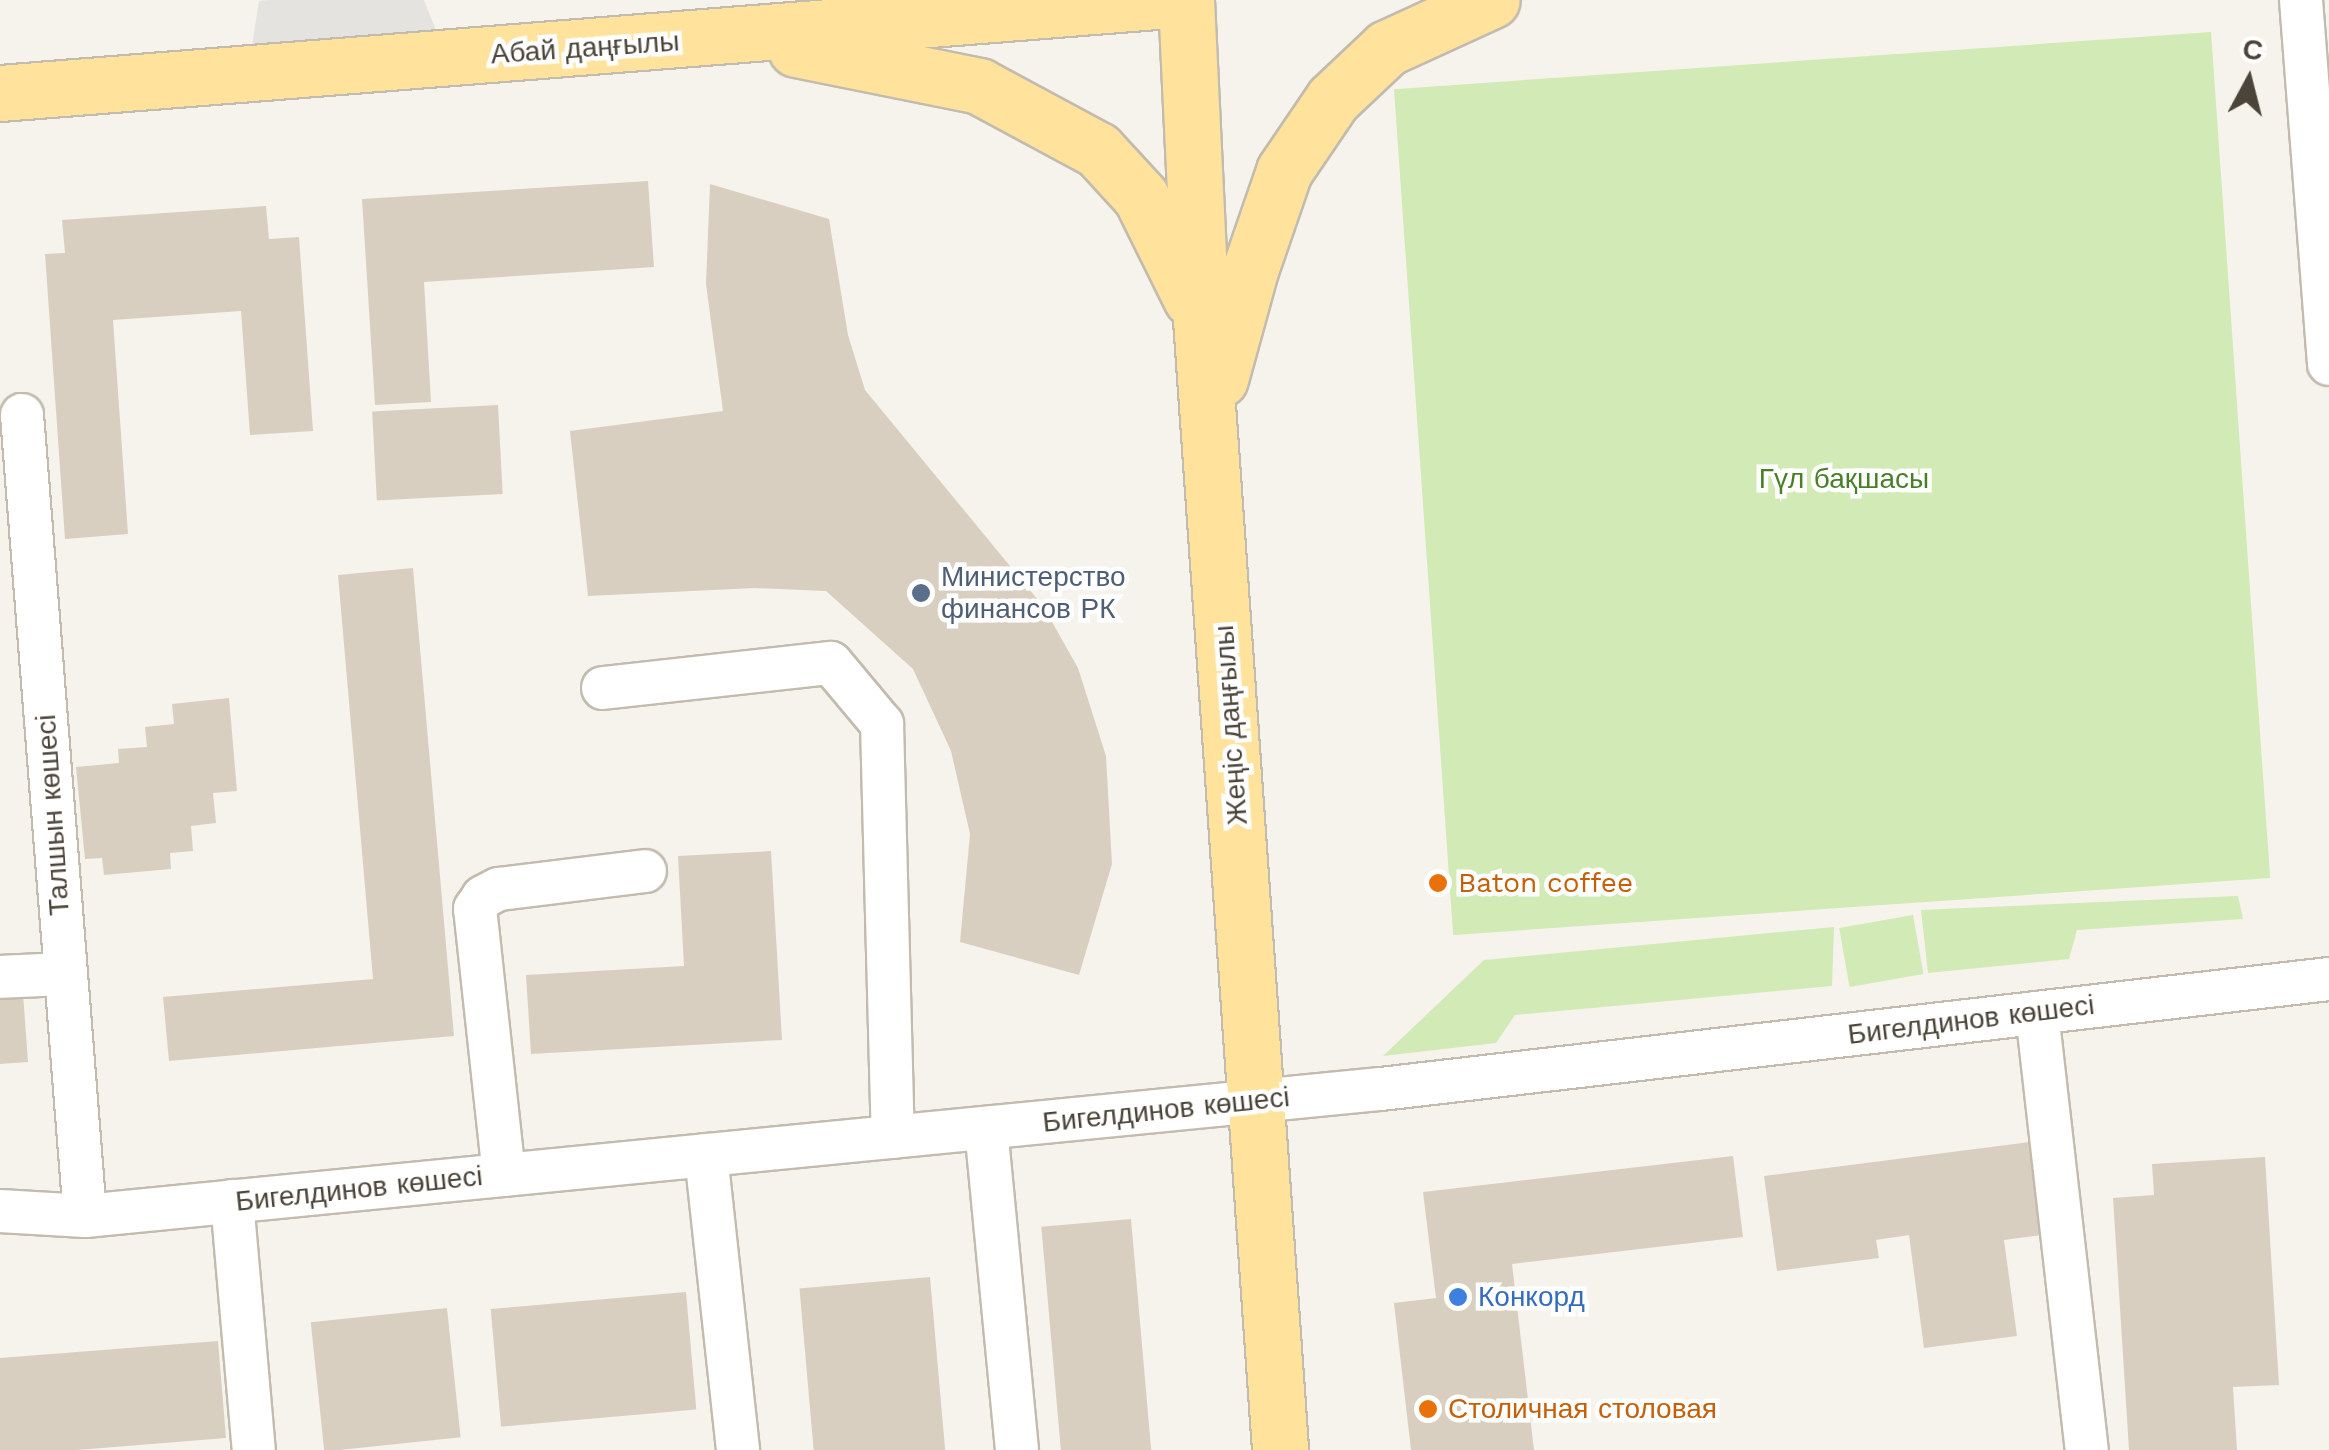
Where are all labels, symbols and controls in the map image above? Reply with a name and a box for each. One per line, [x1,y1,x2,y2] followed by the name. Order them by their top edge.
[490,25,680,71] street label: Абай даңғылы
[2199,30,2299,130] north arrow
[2241,32,2265,67] text: С
[1759,462,1929,496] park label: Гүл бақшасы
[941,560,1126,626] place label: Министерство финансов РК
[910,582,932,604] marker: Министерство финансов РК
[1207,624,1255,826] street label: Жеңіс даңғылы
[29,713,77,917] street label: Талшын көшесі
[1458,866,1633,900] place label: Baton coffee
[1427,872,1449,894] marker: Baton coffee
[1846,988,2096,1052] street label: Бигелдинов көшесі
[1041,1080,1291,1140] street label: Бигелдинов көшесі
[234,1159,484,1219] street label: Бигелдинов көшесі
[1478,1280,1585,1314] place label: Конкорд
[1447,1286,1469,1308] marker: Конкорд
[1448,1392,1717,1426] place label: Столичная столовая
[1417,1398,1439,1420] marker: Столичная столовая

